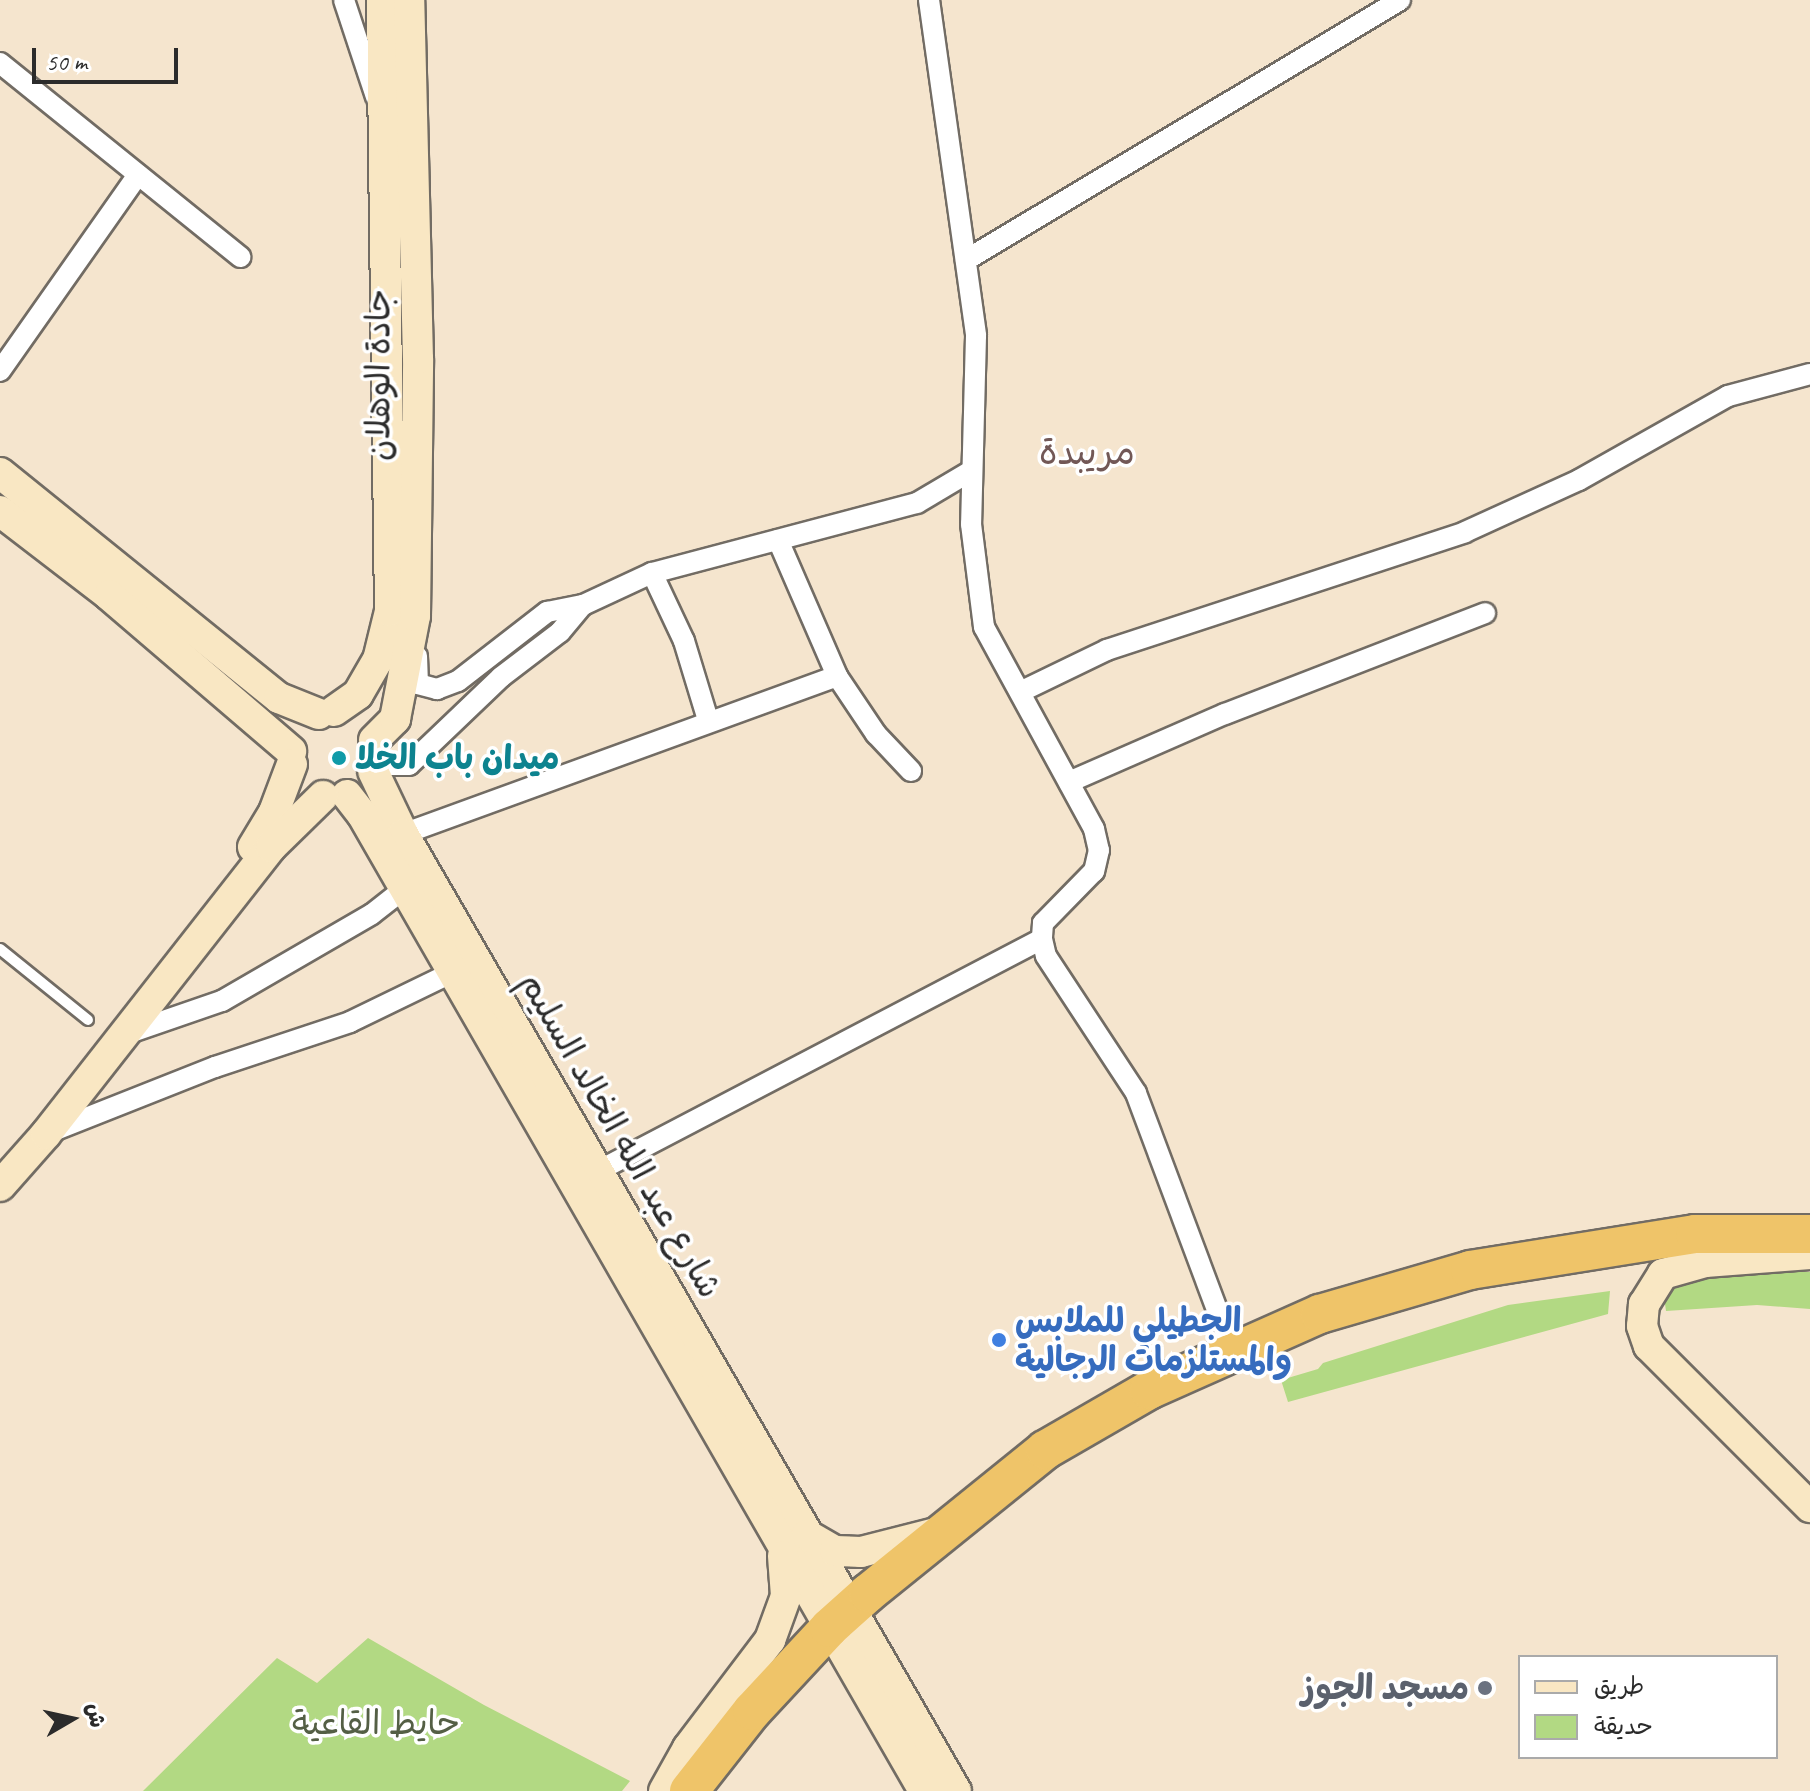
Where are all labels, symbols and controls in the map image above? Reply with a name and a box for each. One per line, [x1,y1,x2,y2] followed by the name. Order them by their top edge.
[36,32,182,82] scale bar
[46,47,87,77] text: 50 m
[358,289,398,461] street label: جادة الوهلان
[1039,431,1135,475] district label: مريبدة
[355,738,560,778] place label: ميدان باب الخلا
[330,749,348,767] marker: ميدان باب الخلا
[511,965,731,1305] street label: شارع عبد الله الخالد السليم
[1015,1300,1292,1380] place label: الجطيلي للملابس والمستلزمات الرجالية
[990,1331,1008,1349] marker: الجطيلي للملابس والمستلزمات الرجالية
[1518,1655,1778,1759] legend
[1302,1668,1469,1708] place label: مسجد الجوز
[1594,1671,1644,1701] text: طريق
[32,1679,112,1759] north arrow
[1476,1679,1494,1697] marker: مسجد الجوز
[80,1701,111,1729] text: ش
[292,1703,460,1743] park label: حايط القاعية
[1594,1711,1653,1741] text: حديقة

